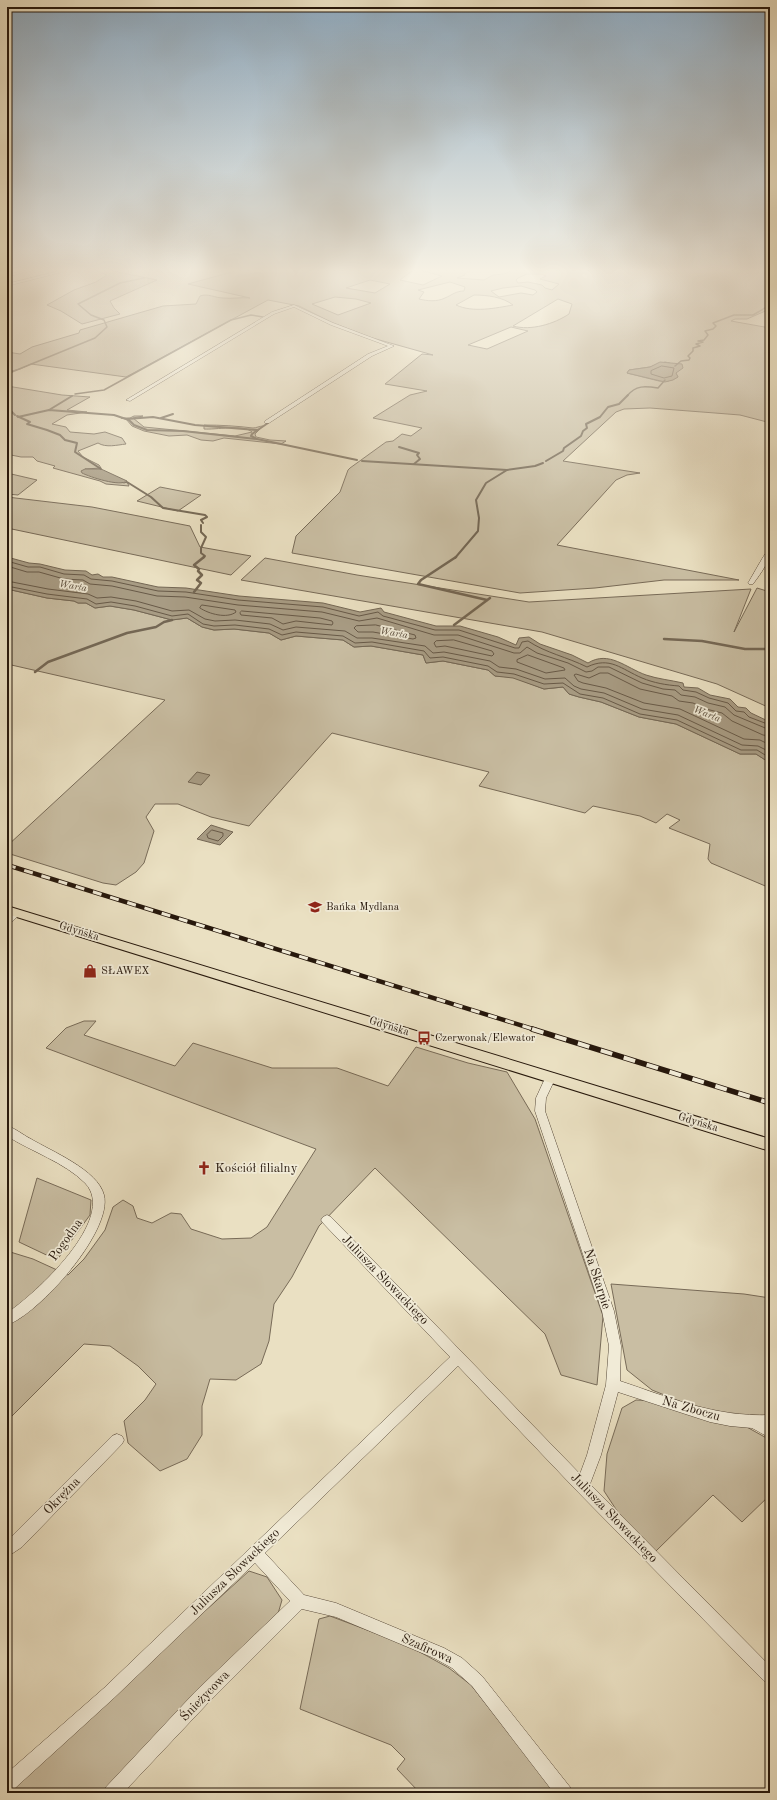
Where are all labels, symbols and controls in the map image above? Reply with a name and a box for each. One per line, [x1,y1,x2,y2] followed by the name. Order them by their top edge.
[58,579,88,593] water label: Warta
[379,626,409,640] water label: Warta
[692,704,723,724] water label: Warta
[307,899,323,915] school or university icon: Bańka Mydlana
[326,902,400,913] place label: Bańka Mydlana
[58,921,101,943] street label: Gdyńska
[82,963,98,979] shop icon: SŁAWEX
[101,966,150,977] place label: SŁAWEX
[368,1016,411,1038] street label: Gdyńska
[416,1030,432,1046] bus stop icon: Czerwonak/Elewator
[435,1033,536,1044] place label: Czerwonak/Elewator
[677,1112,720,1134] street label: Gdyńska
[196,1160,212,1176] church icon: Kościół filialny
[215,1162,298,1175] place label: Kościół filialny
[47,1216,86,1264] street label: Pogodna
[339,1233,431,1327] street label: Juliusza Słowackiego
[581,1247,613,1311] street label: Na Skarpie
[660,1394,722,1424] street label: Na Zboczu
[568,1471,660,1565] street label: Juliusza Słowackiego
[41,1474,83,1517] street label: Okrężna
[188,1526,282,1618] street label: Juliusza Słowackiego
[399,1632,455,1666] street label: Szafirowa
[176,1666,232,1724] street label: Śnieżycowa

